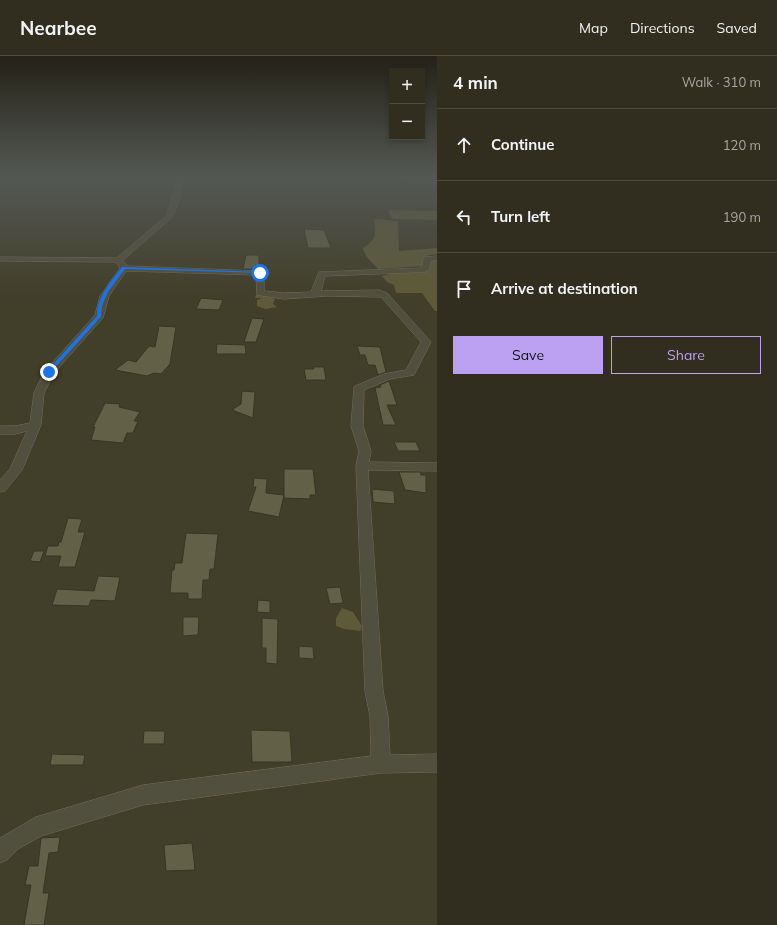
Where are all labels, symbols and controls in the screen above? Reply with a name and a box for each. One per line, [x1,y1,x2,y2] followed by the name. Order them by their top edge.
[20,16,97,40] text: Nearbee
[579,19,608,37] text: Map
[630,19,695,37] text: Directions
[717,19,757,37] text: Saved
[389,68,425,140] map controls
[389,68,425,104] button: +
[453,72,498,93] text: 4 min
[682,74,761,90] text: Walk · 310 m
[389,104,425,140] button: −
[453,134,475,156] icon: ahead
[491,135,554,154] text: Continue
[723,137,761,153] text: 120 m
[453,206,475,228] icon: left
[491,207,550,226] text: Turn left
[723,209,761,225] text: 190 m
[251,264,269,282] route start
[453,278,475,300] icon: arrive
[491,279,638,298] text: Arrive at destination
[453,336,603,374] button: Save
[611,336,761,374] button: Share
[40,363,58,381] route end

